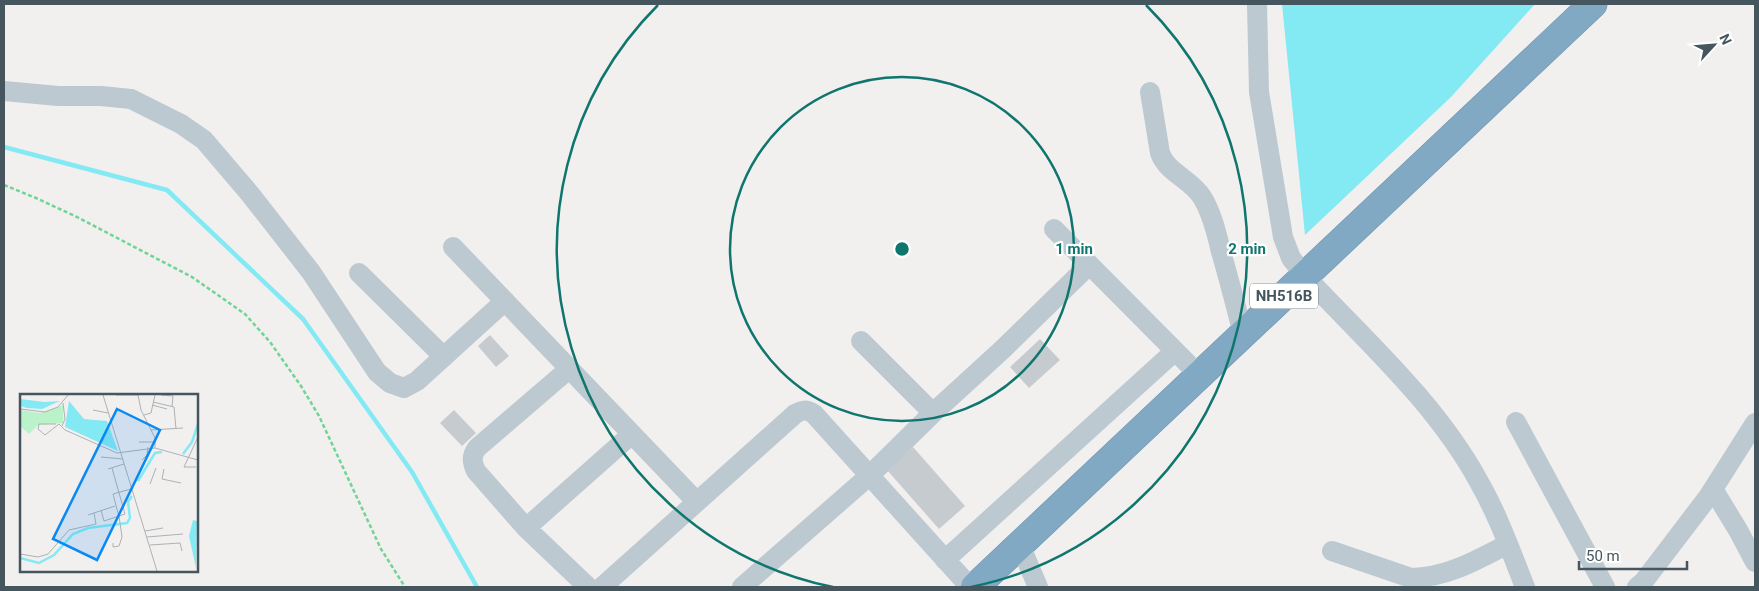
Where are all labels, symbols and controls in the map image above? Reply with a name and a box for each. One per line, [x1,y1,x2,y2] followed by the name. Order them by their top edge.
[1689,20,1739,70] north arrow
[1716,31,1735,47] text: N
[893,240,911,258] centre of rings
[1055,240,1093,258] text: 1 min
[1228,240,1266,258] text: 2 min
[1250,284,1318,308] road number: NH516B
[20,394,198,571] inset map
[1579,538,1686,570] scale bar
[1586,547,1620,565] text: 50 m

